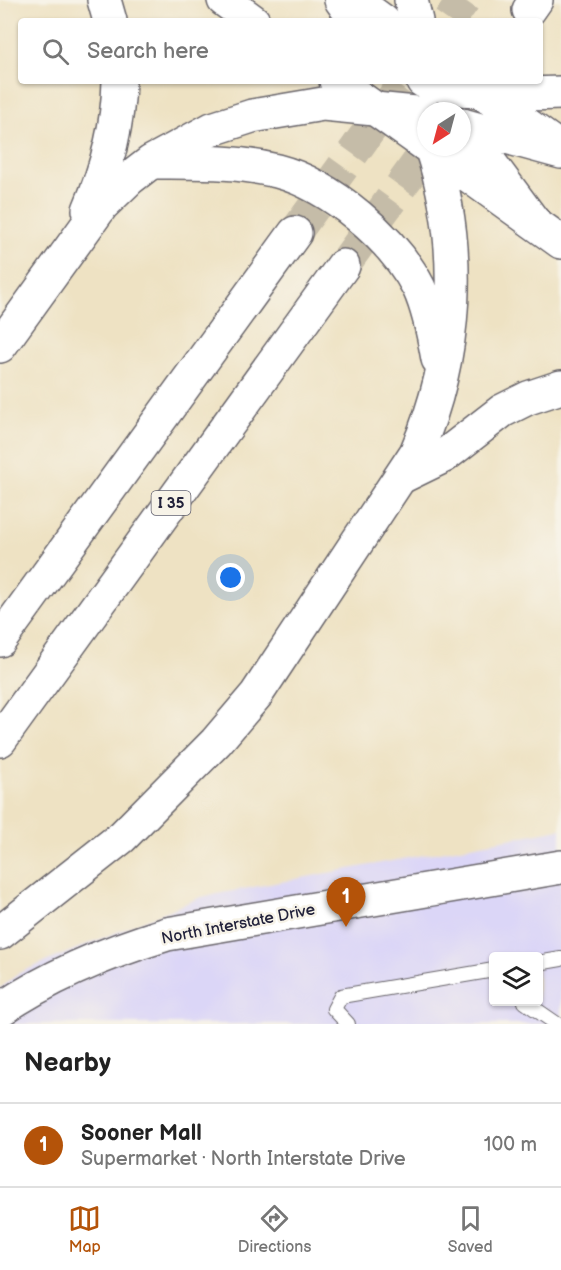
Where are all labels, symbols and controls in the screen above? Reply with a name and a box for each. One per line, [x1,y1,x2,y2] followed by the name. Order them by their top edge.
[18,18,543,84] search box
[39,35,72,68] icon: search
[87,38,209,65] text: Search here
[417,102,471,156] north arrow
[152,491,190,515] road number: I 35
[216,563,245,592] your location
[326,878,366,927] pin: 1
[160,900,317,949] street label: North Interstate Drive
[489,952,543,1006] map controls
[489,952,543,1006] button: layers
[24,1048,111,1079] text: Nearby
[81,1120,202,1147] text: Sooner Mall
[39,1133,48,1157] text: 1
[484,1133,537,1157] text: 100 m
[81,1147,406,1171] text: Supermarket · North Interstate Drive
[68,1202,101,1257] tab: Map
[238,1202,311,1257] tab: Directions
[448,1202,493,1257] tab: Saved

